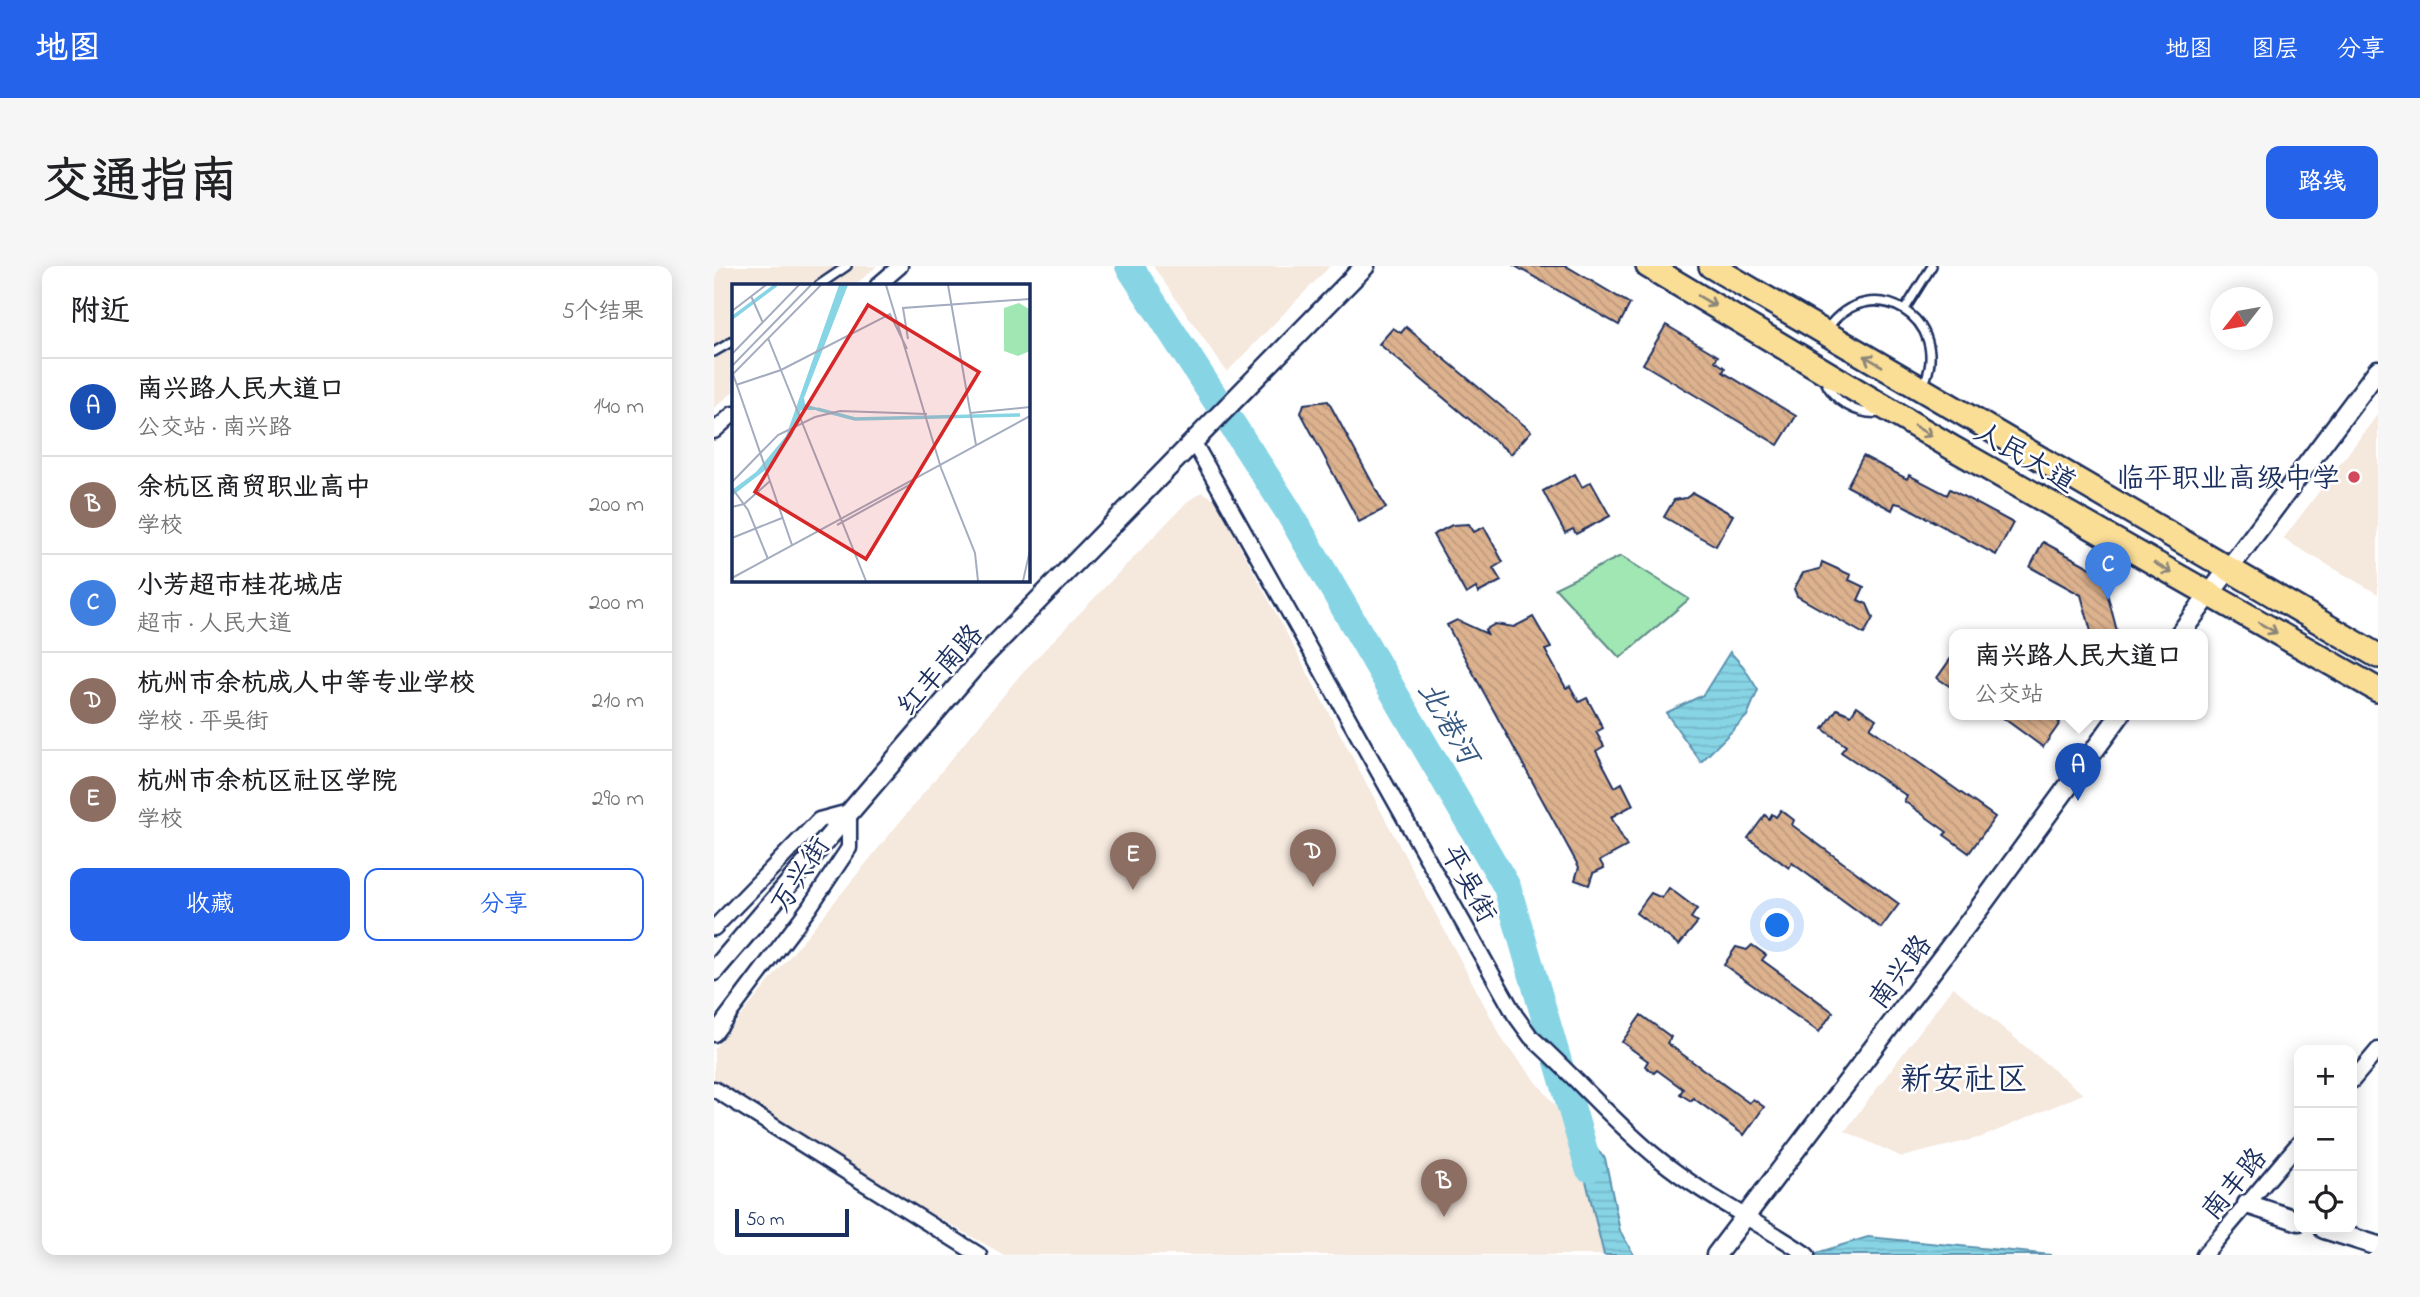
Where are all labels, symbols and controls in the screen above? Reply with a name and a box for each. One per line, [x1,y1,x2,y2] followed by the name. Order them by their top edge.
[35,26,101,74] text: 地图
[2165,33,2213,68] text: 地图
[2251,33,2299,68] text: 图层
[2337,33,2385,68] text: 分享
[2266,146,2378,219] button: 路线
[42,148,238,220] text: 交通指南
[732,284,1029,581] inset map
[2210,287,2273,350] north arrow
[70,291,130,335] text: 附近
[1696,294,1716,308] one-way arrow
[562,296,644,329] text: 5个结果
[1864,354,1884,368] one-way arrow
[137,372,345,410] text: 南兴路人民大道口
[86,391,100,424] text: A
[594,391,644,424] text: 140 m
[137,412,291,445] text: 公交站 · 南兴路
[1965,413,2083,505] street label: 人民大道
[1913,424,1933,438] one-way arrow
[2116,460,2340,501] place label: 临平职业高级中学
[2346,469,2362,485] marker: 临平职业高级中学
[137,470,371,508] text: 余杭区商贸职业高中
[85,489,101,522] text: B
[589,489,644,522] text: 200 m
[137,510,183,543] text: 学校
[2085,542,2131,600] pin: C
[2152,562,2173,575] one-way arrow
[137,568,345,606] text: 小芳超市桂花城店
[87,587,99,620] text: C
[589,587,644,620] text: 200 m
[137,608,291,641] text: 超市 · 人民大道
[889,616,994,727] street label: 红丰南路
[2258,621,2278,635] one-way arrow
[1949,629,2208,720] popup
[1974,639,2183,677] text: 南兴路人民大道口
[137,666,475,704] text: 杭州市余杭成人中等专业学校
[1405,674,1490,778] water label: 北港河
[1974,679,2043,712] text: 公交站
[85,685,101,718] text: D
[592,685,644,718] text: 210 m
[137,706,268,739] text: 学校 · 平吴街
[2055,743,2101,801] pin: A
[137,764,397,802] text: 杭州市余杭区社区学院
[86,783,100,816] text: E
[592,783,644,816] text: 290 m
[137,804,183,837] text: 学校
[1290,829,1336,887] pin: D
[762,830,842,922] street label: 万兴街
[1110,832,1156,890] pin: E
[1429,838,1505,931] street label: 平吴街
[70,868,350,941] button: 收藏
[364,868,644,941] button: 分享
[1760,908,1794,942] your location
[1860,927,1943,1019] street label: 南兴路
[2294,1045,2357,1234] map controls
[2294,1045,2357,1108] button: +
[1900,1058,2028,1105] district label: 新安社区
[2294,1108,2357,1171] button: −
[2193,1140,2278,1231] street label: 南丰路
[1421,1159,1467,1217] pin: B
[2294,1171,2357,1234] button: locate
[735,1206,849,1238] scale bar
[746,1207,785,1234] text: 50 m

